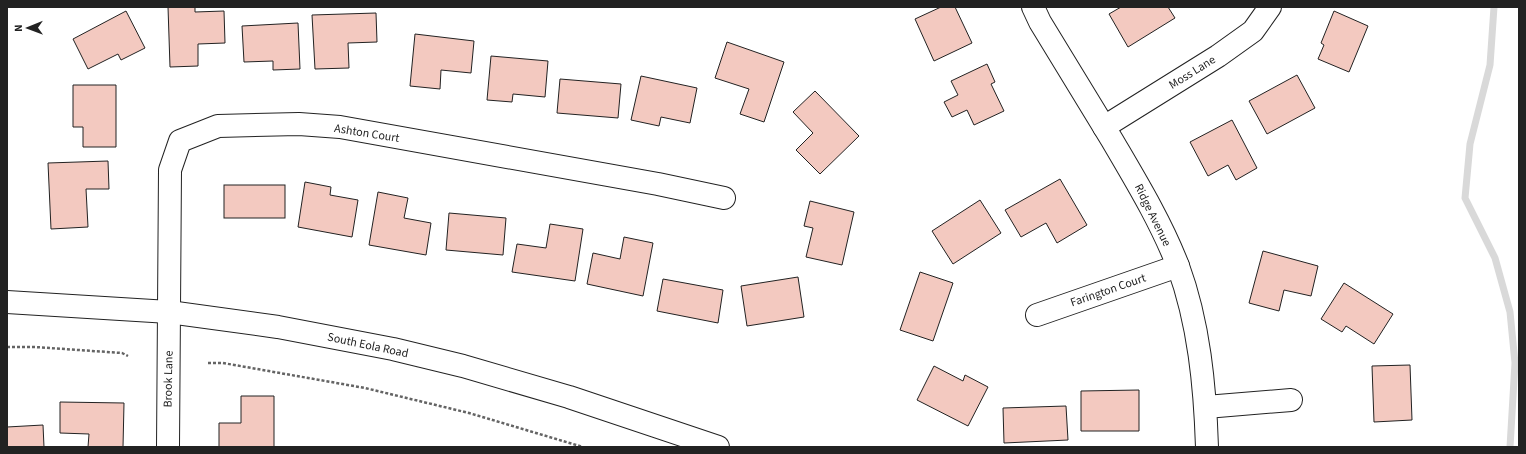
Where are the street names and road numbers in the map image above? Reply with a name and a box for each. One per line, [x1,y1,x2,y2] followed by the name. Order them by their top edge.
[1166,51,1219,93] street label: Moss Lane
[333,120,401,147] street label: Ashton Court
[1130,181,1175,249] street label: Ridge Avenue
[1068,270,1148,311] street label: Farington Court
[326,329,410,362] street label: South Eola Road
[160,350,177,408] street label: Brook Lane

